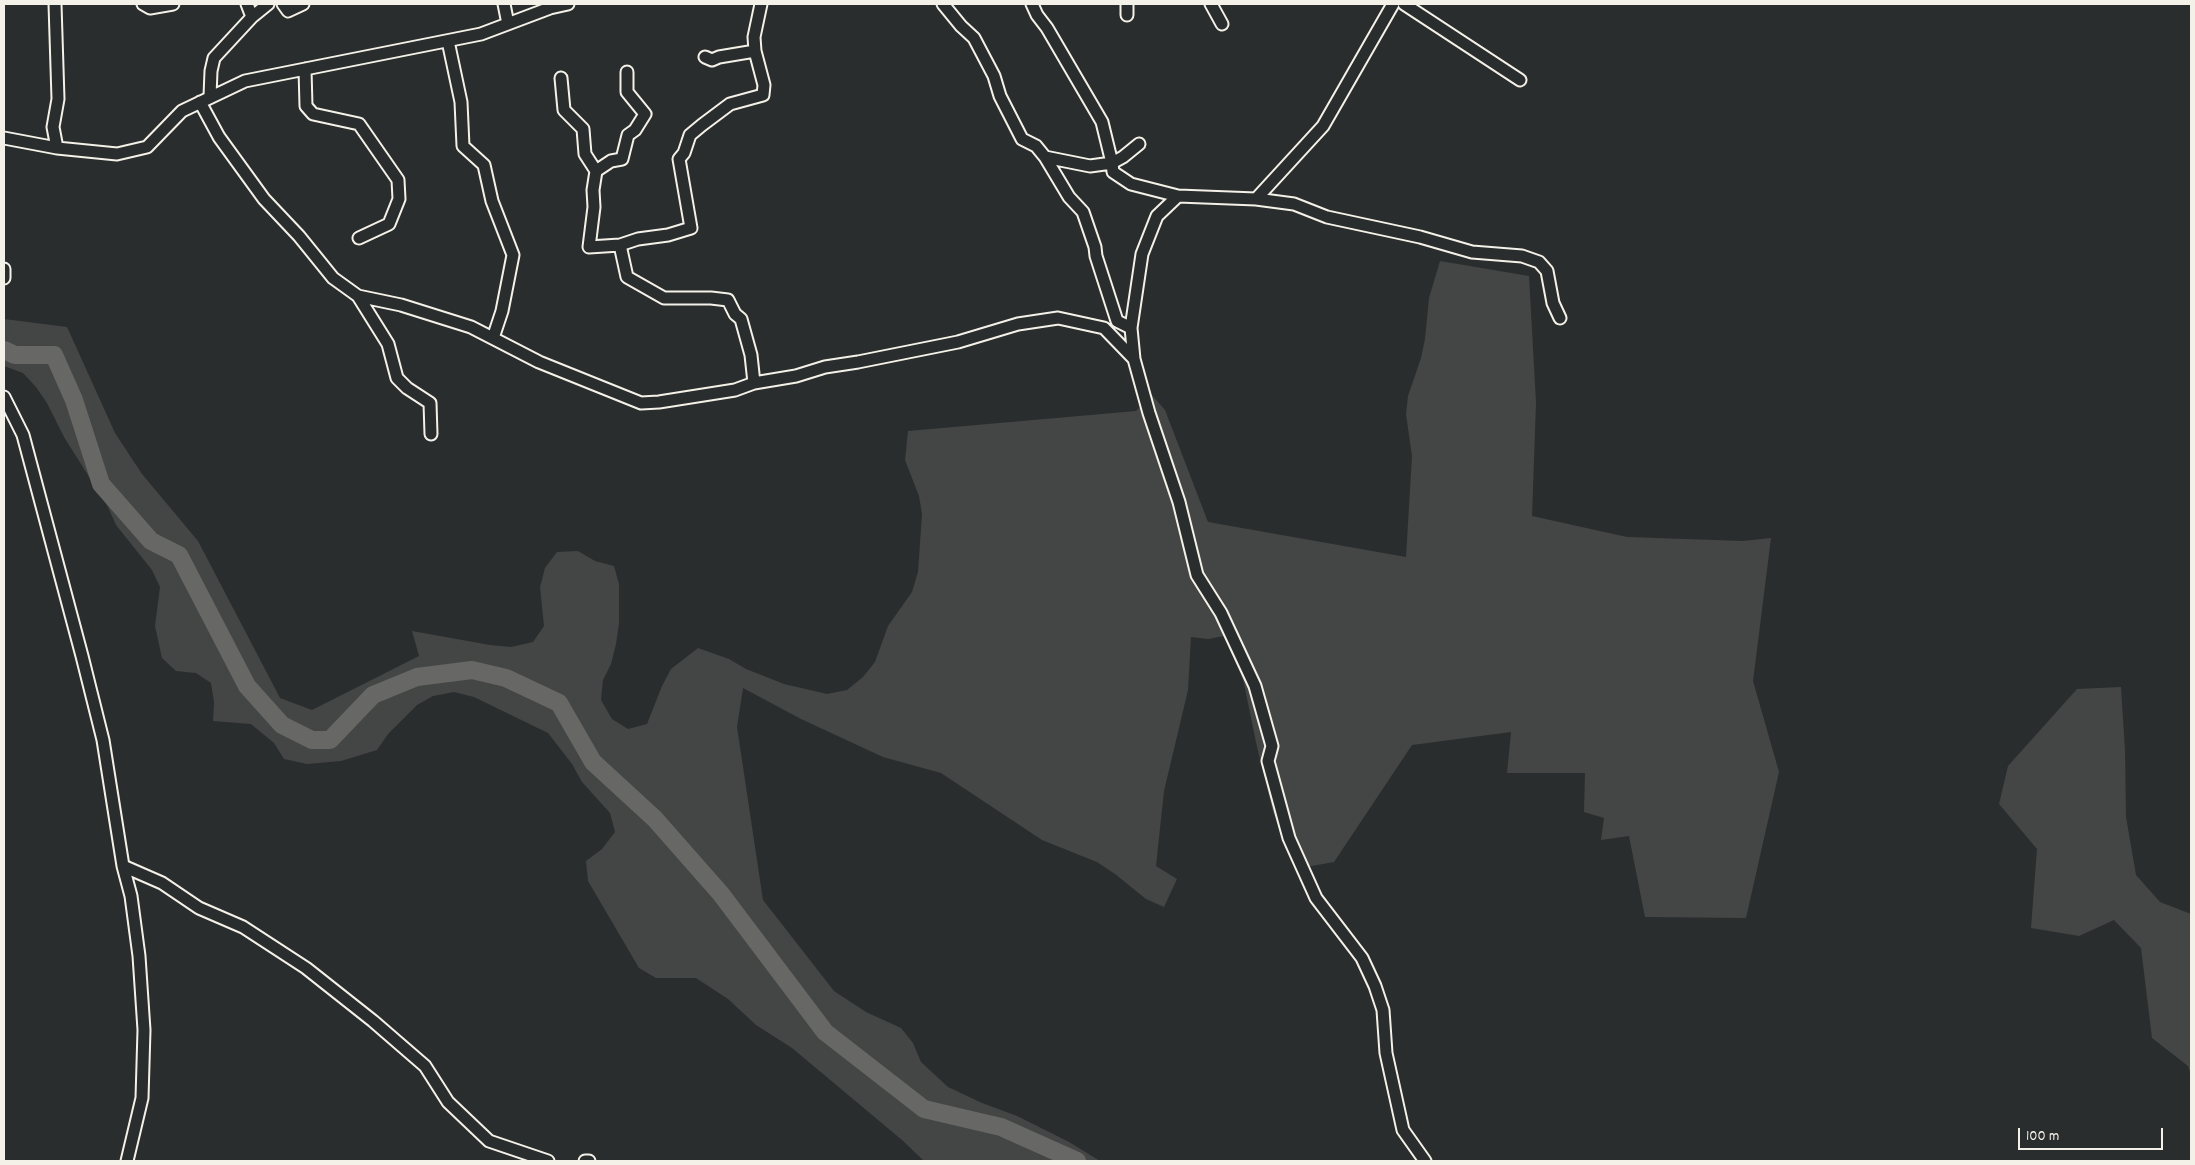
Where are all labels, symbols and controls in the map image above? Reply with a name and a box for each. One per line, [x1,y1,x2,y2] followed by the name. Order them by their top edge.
[2020,1118,2165,1150] scale bar
[2026,1126,2059,1148] text: 100 m

